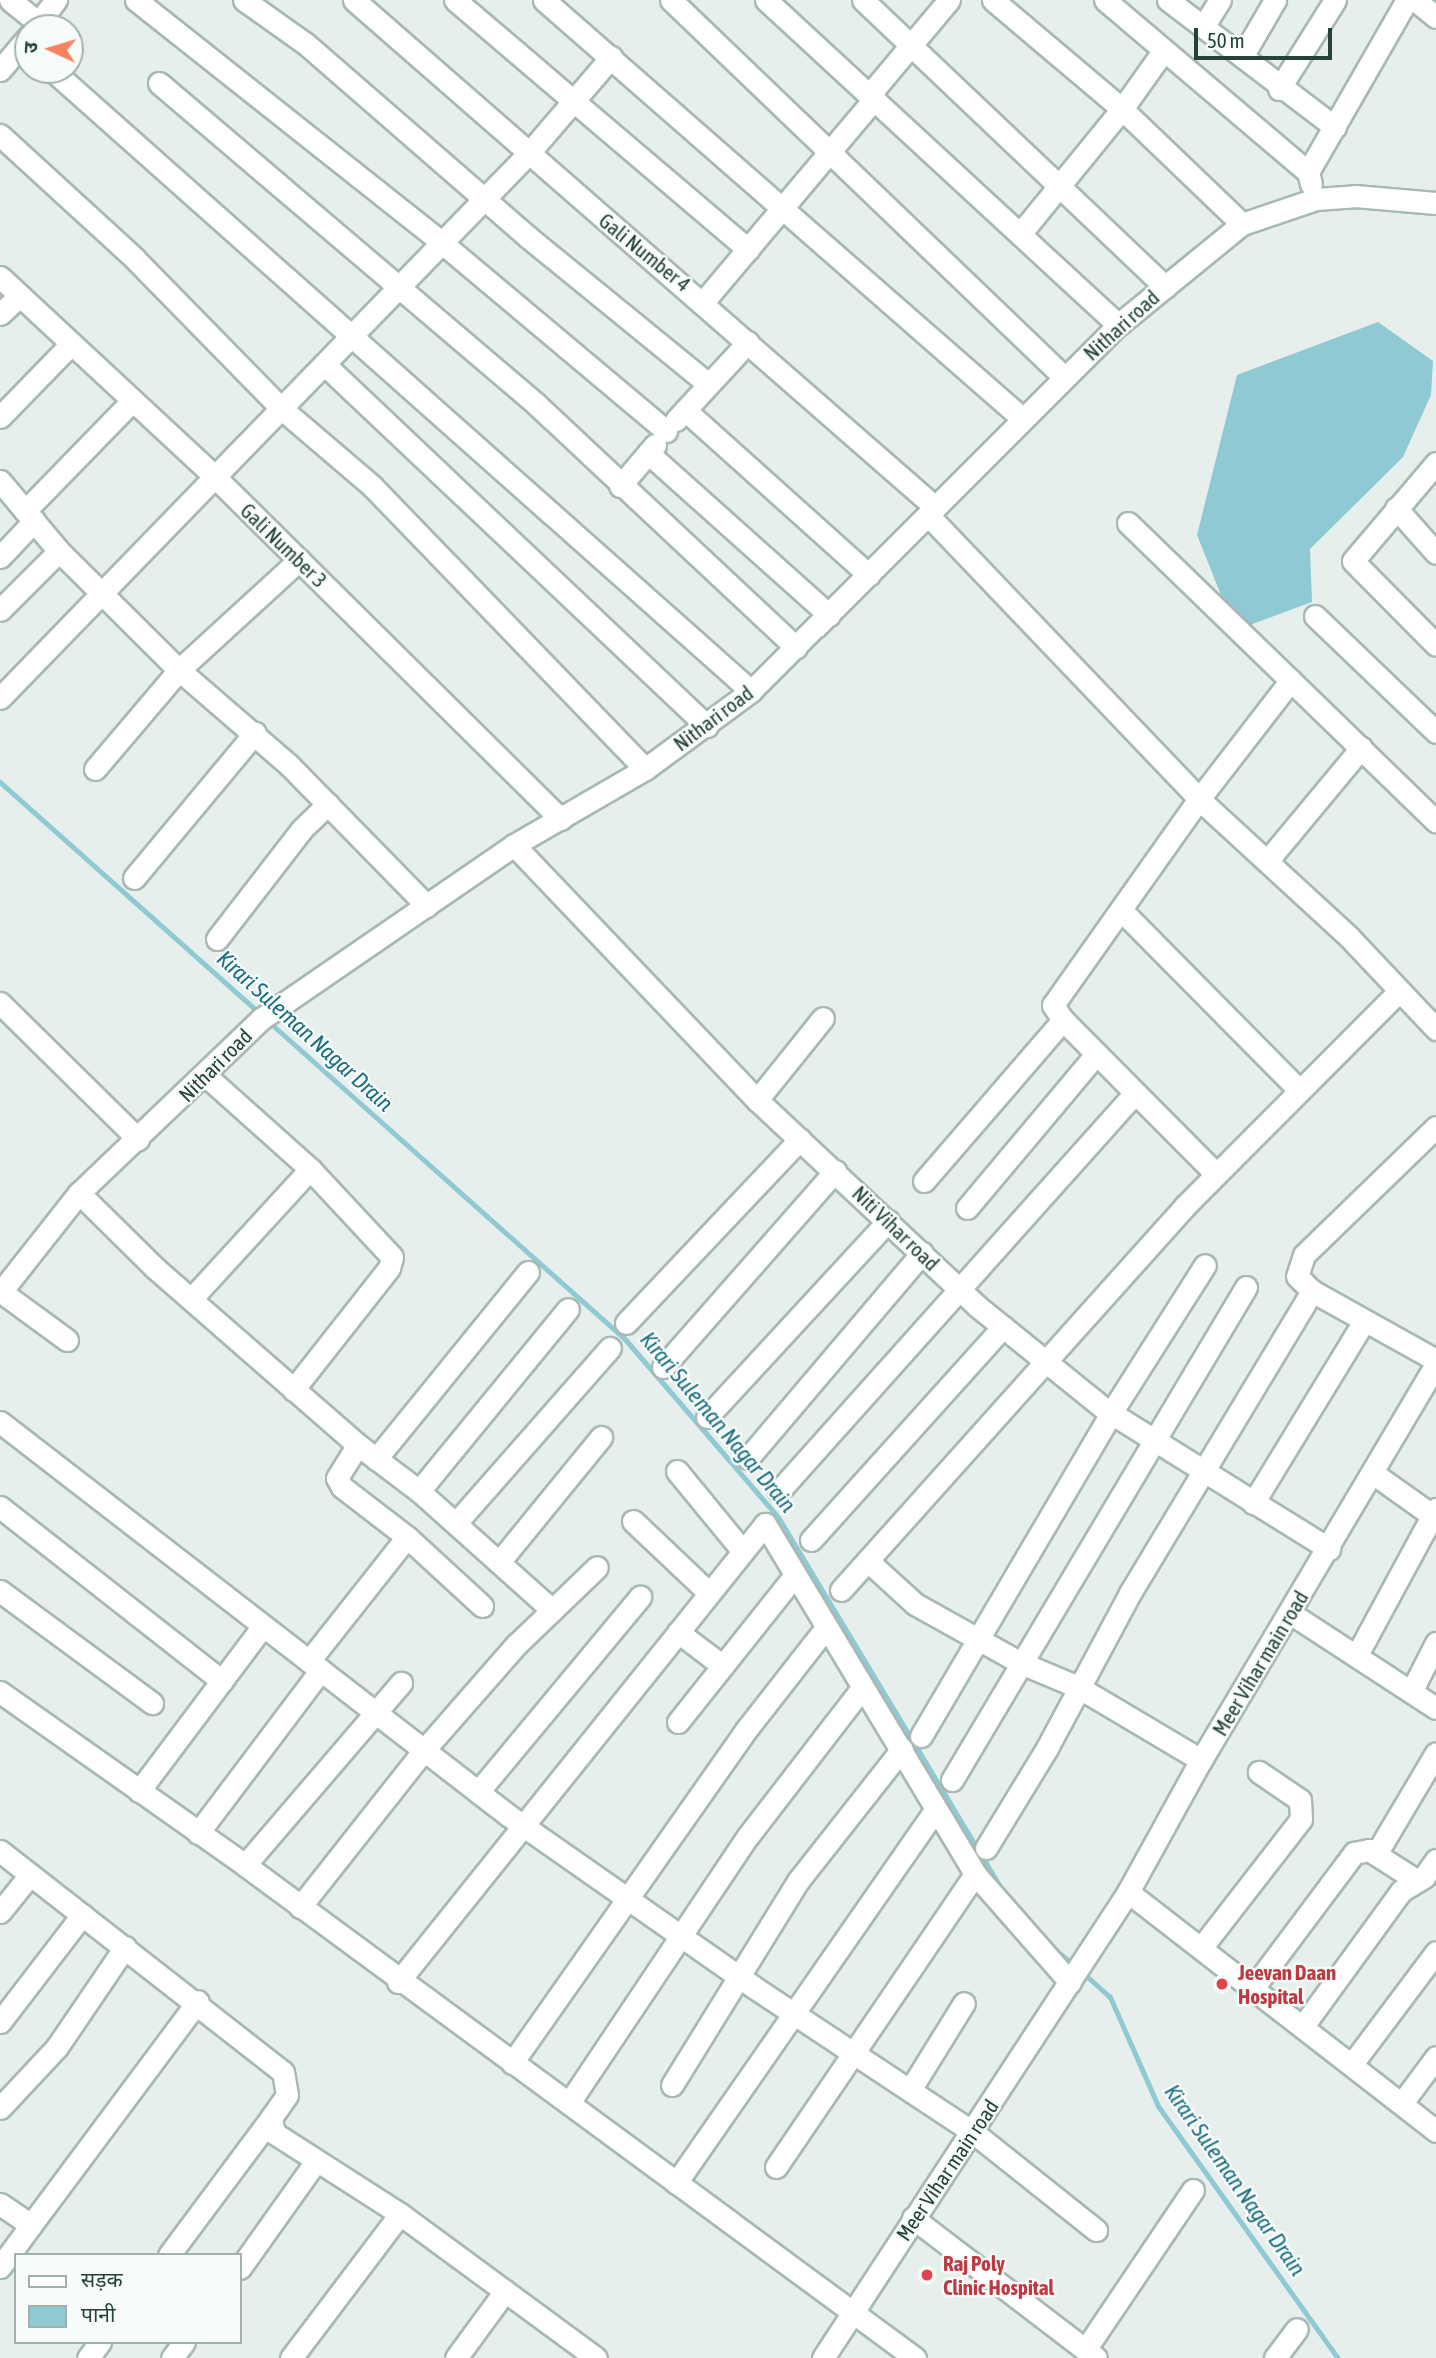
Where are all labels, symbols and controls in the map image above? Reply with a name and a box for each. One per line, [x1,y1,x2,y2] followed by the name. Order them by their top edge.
[14,14,84,84] north arrow
[1198,14,1336,58] scale bar
[1207,28,1245,52] text: 50 m
[19,41,41,54] text: उ
[594,208,696,296] street label: Gali Number 4
[1078,285,1164,365] street label: Nithari road
[236,498,332,592] street label: Gali Number 3
[668,680,758,756] street label: Nithari road
[211,945,399,1117] water label: Kirari Suleman Nagar Drain
[173,1023,257,1107] street label: Nithari road
[847,1180,945,1276] street label: Niti Vihar road
[634,1326,802,1518] water label: Kirari Suleman Nagar Drain
[1207,1586,1313,1740] street label: Meer Vihar main road
[1238,1959,1336,2009] place label: Jeevan Daan Hospital
[1212,1974,1232,1994] marker: Jeevan Daan Hospital
[1158,2079,1312,2281] water label: Kirari Suleman Nagar Drain
[890,2095,1004,2245] street label: Meer Vihar main road
[943,2250,1054,2300] place label: Raj Poly Clinic Hospital
[14,2253,242,2344] legend
[917,2265,937,2285] marker: Raj Poly Clinic Hospital
[81,2267,123,2291] text: सड़क
[81,2302,115,2326] text: पानी

